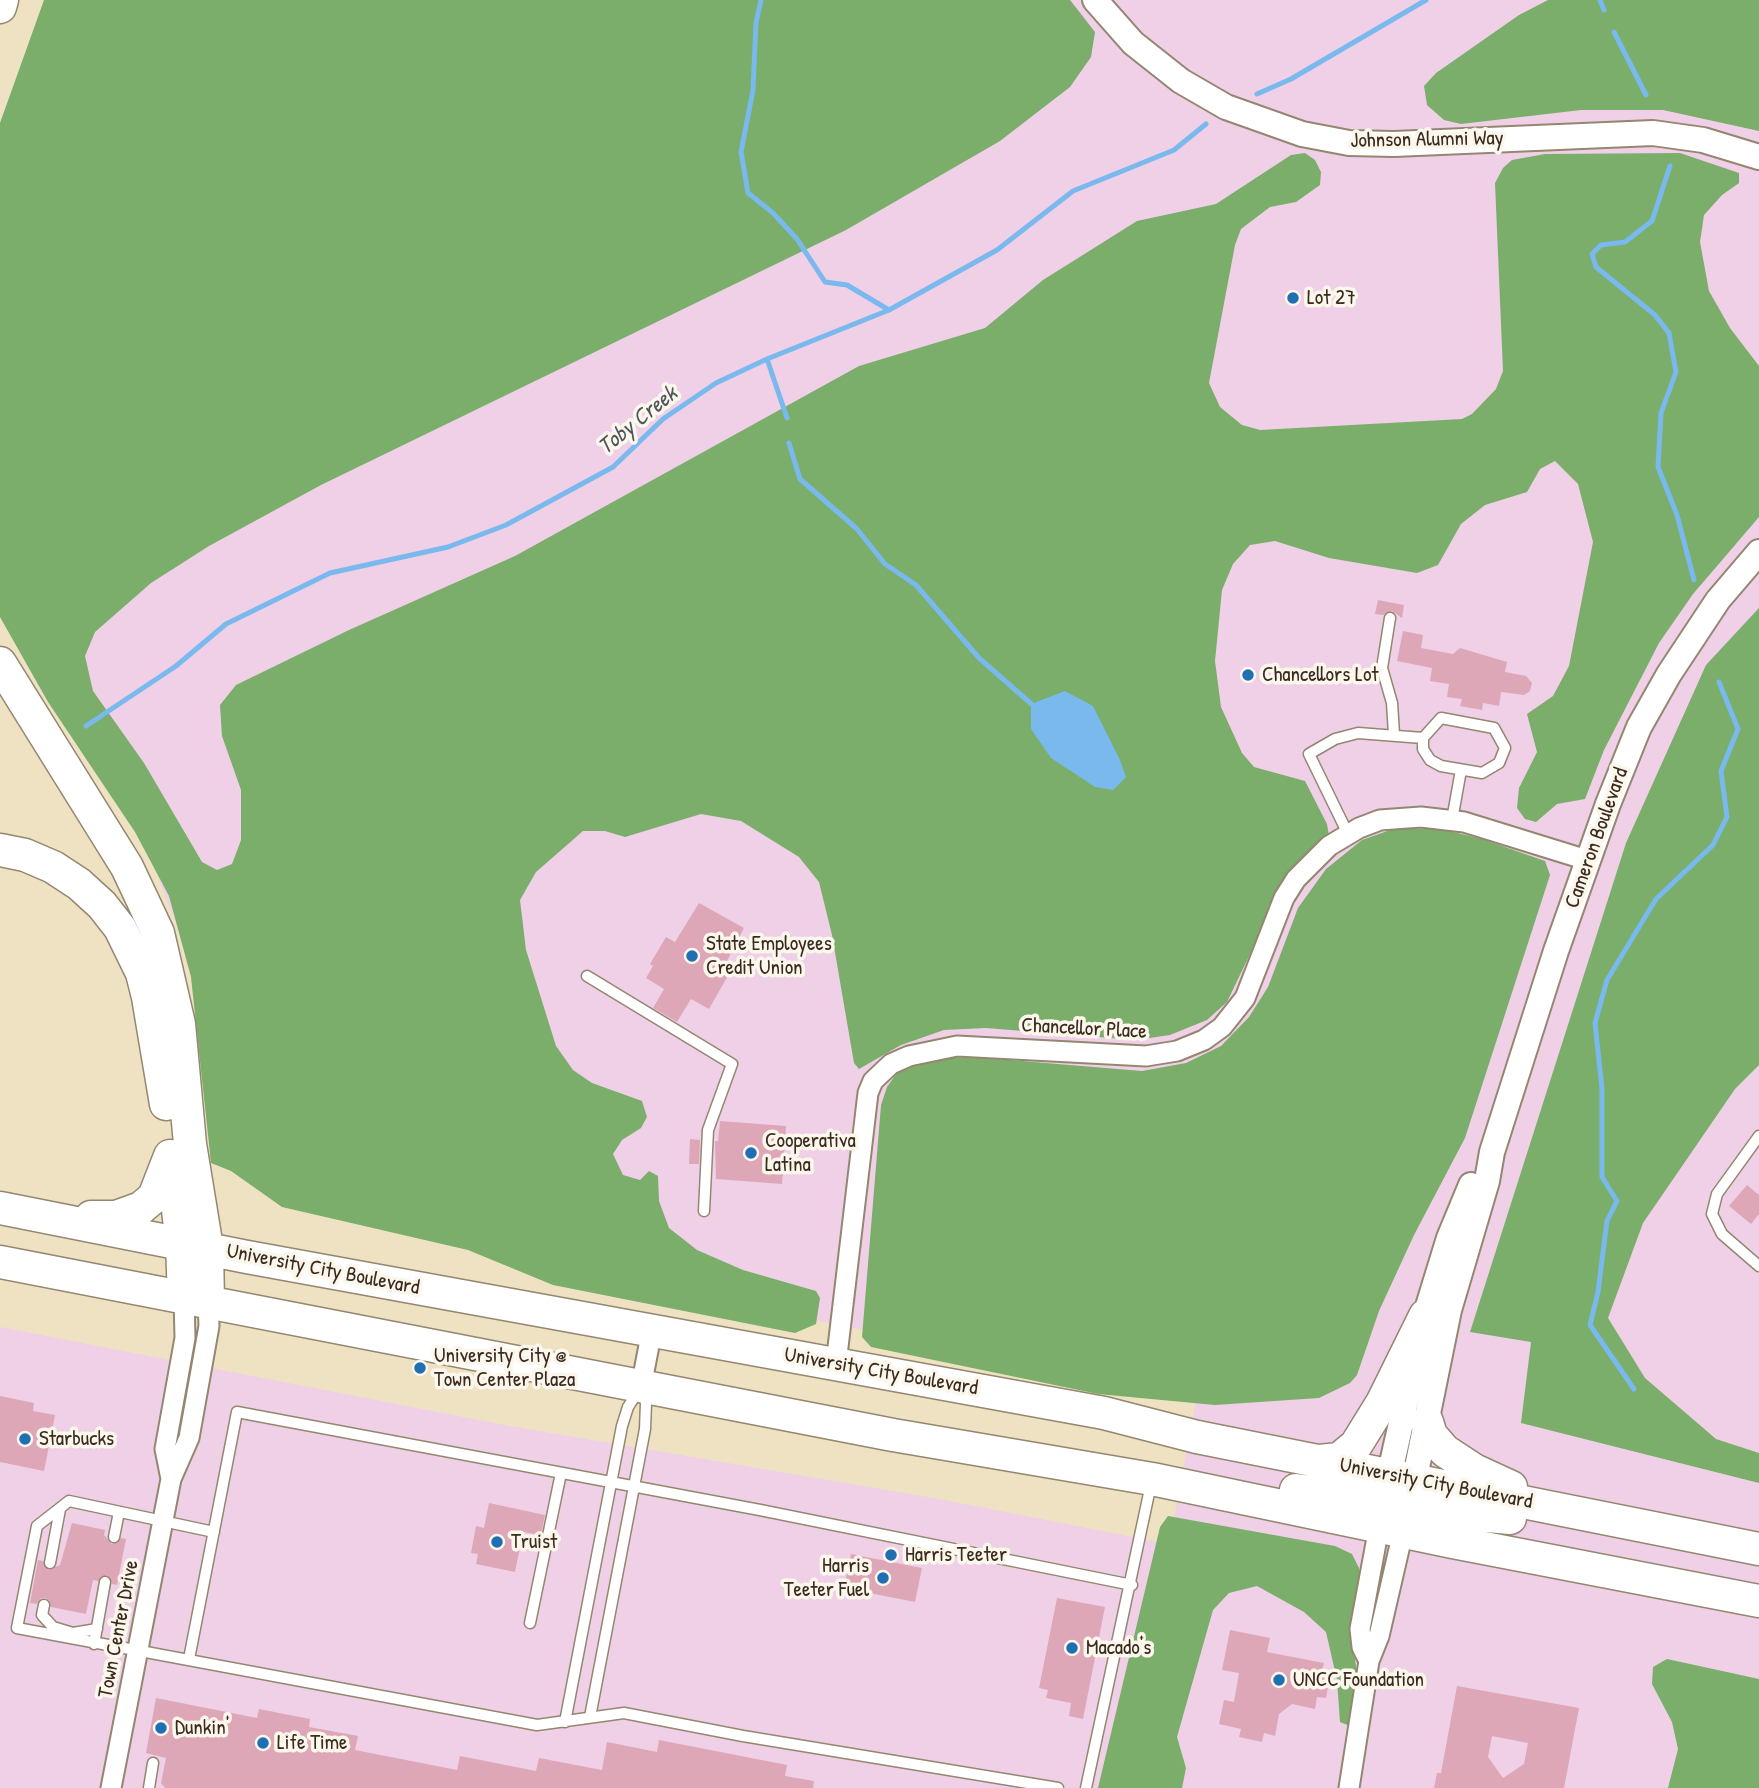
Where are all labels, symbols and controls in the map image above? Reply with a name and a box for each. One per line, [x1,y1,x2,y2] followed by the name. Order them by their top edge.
[1350,126,1504,154] street label: Johnson Alumni Way
[1307,285,1356,311] place label: Lot 27
[1285,290,1301,306] marker: Lot 27
[593,381,683,461] water label: Toby Creek
[1262,662,1379,688] place label: Chancellors Lot
[1240,667,1256,683] marker: Chancellors Lot
[1560,764,1634,912] street label: Cameron Boulevard
[706,931,832,981] place label: State Employees Credit Union
[684,948,700,964] marker: State Employees Credit Union
[1021,1013,1147,1045] street label: Chancellor Place
[765,1128,856,1178] place label: Cooperativa Latina
[743,1145,759,1161] marker: Cooperativa Latina
[224,1239,422,1301] street label: University City Boulevard
[434,1343,575,1393] place label: University City @ Town Center Plaza
[782,1343,980,1401] street label: University City Boulevard
[412,1360,428,1376] marker: University City @ Town Center Plaza
[39,1426,114,1452] place label: Starbucks
[17,1431,33,1447] marker: Starbucks
[1337,1453,1535,1515] street label: University City Boulevard
[511,1529,557,1555] place label: Truist
[489,1534,505,1550] marker: Truist
[905,1542,1007,1568] place label: Harris Teeter
[883,1547,899,1563] marker: Harris Teeter
[784,1553,869,1603] place label: Harris Teeter Fuel
[93,1558,145,1700] street label: Town Center Drive
[875,1570,891,1586] marker: Harris Teeter Fuel
[1086,1635,1151,1661] place label: Macado's
[1064,1640,1080,1656] marker: Macado's
[1293,1667,1424,1693] place label: UNCC Foundation
[1271,1672,1287,1688] marker: UNCC Foundation
[175,1715,229,1741] place label: Dunkin'
[153,1720,169,1736] marker: Dunkin'
[277,1730,347,1756] place label: Life Time
[255,1735,271,1751] marker: Life Time

